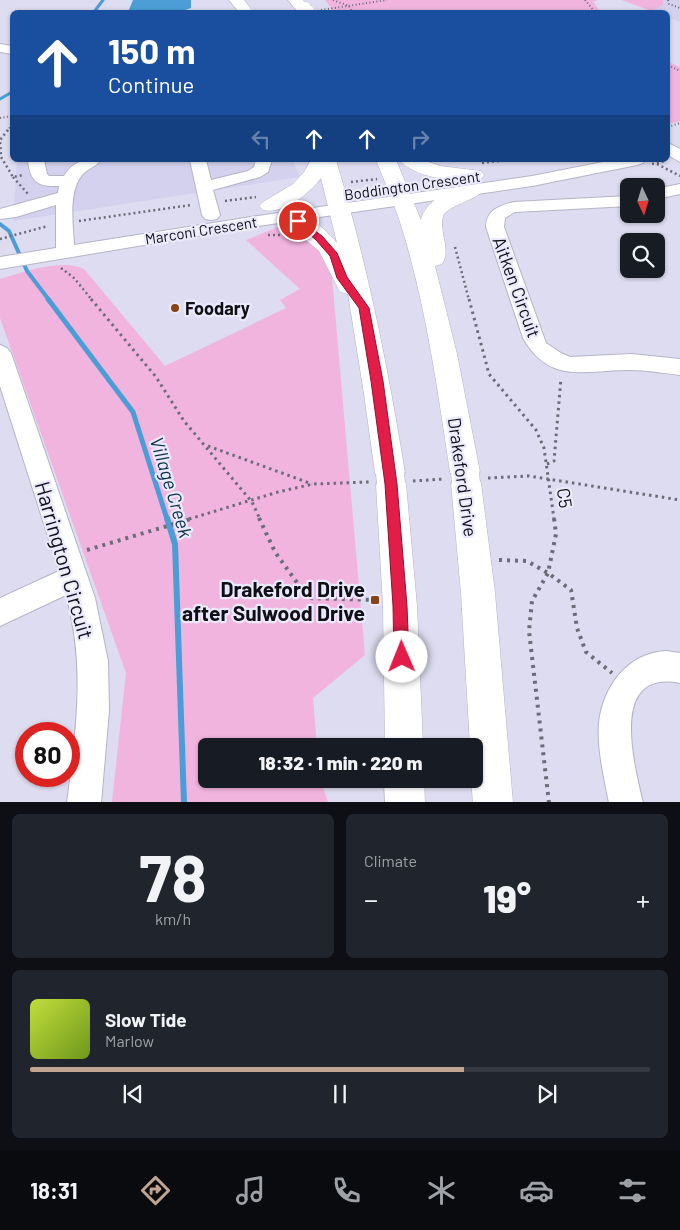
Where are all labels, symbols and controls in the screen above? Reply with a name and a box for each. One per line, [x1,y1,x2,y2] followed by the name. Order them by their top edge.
[108,29,195,71] text: 150 m
[25,30,90,95] icon: ahead
[108,71,194,97] text: Continue
[247,125,275,153] icon: left
[300,125,328,153] icon: ahead
[353,125,381,153] icon: ahead
[406,125,434,153] icon: right
[343,167,481,203] street label: Boddington Crescent
[620,178,665,222] north arrow
[620,178,665,278] map controls
[277,200,319,242] pin
[284,207,312,235] icon: arrive
[144,212,258,248] street label: Marconi Crescent
[620,233,665,278] button: search
[489,234,545,340] street label: Aitken Circuit
[185,297,250,319] place label: Foodary
[169,302,181,314] marker: Foodary
[444,416,482,538] street label: Drakeford Drive
[146,434,198,541] water label: Village Creek
[31,478,99,642] street label: Harrington Circuit
[553,486,577,510] street label: C5
[182,576,365,625] place label: Drakeford Drive after Sulwood Drive
[369,594,381,606] marker: Drakeford Drive after Sulwood Drive
[375,630,427,682] position arrow
[15,722,80,787] speed limit sign: 80
[259,751,422,774] text: 18:32 · 1 min · 220 m
[139,837,207,915] text: 78
[364,851,417,870] text: Climate
[483,875,531,921] text: 19°
[364,882,378,916] text: −
[636,882,650,916] text: +
[155,909,191,928] text: km/h
[105,1008,187,1031] text: Slow Tide
[105,1031,154,1050] text: Marlow
[119,1080,147,1108] icon: previous
[326,1080,354,1108] icon: pause
[533,1080,561,1108] icon: next
[138,1173,173,1208] icon: directions
[233,1173,268,1208] icon: music
[329,1173,364,1208] icon: phone
[424,1173,459,1208] icon: climate
[519,1173,554,1208] icon: car
[615,1173,650,1208] icon: filters
[30,1177,78,1203] text: 18:31

